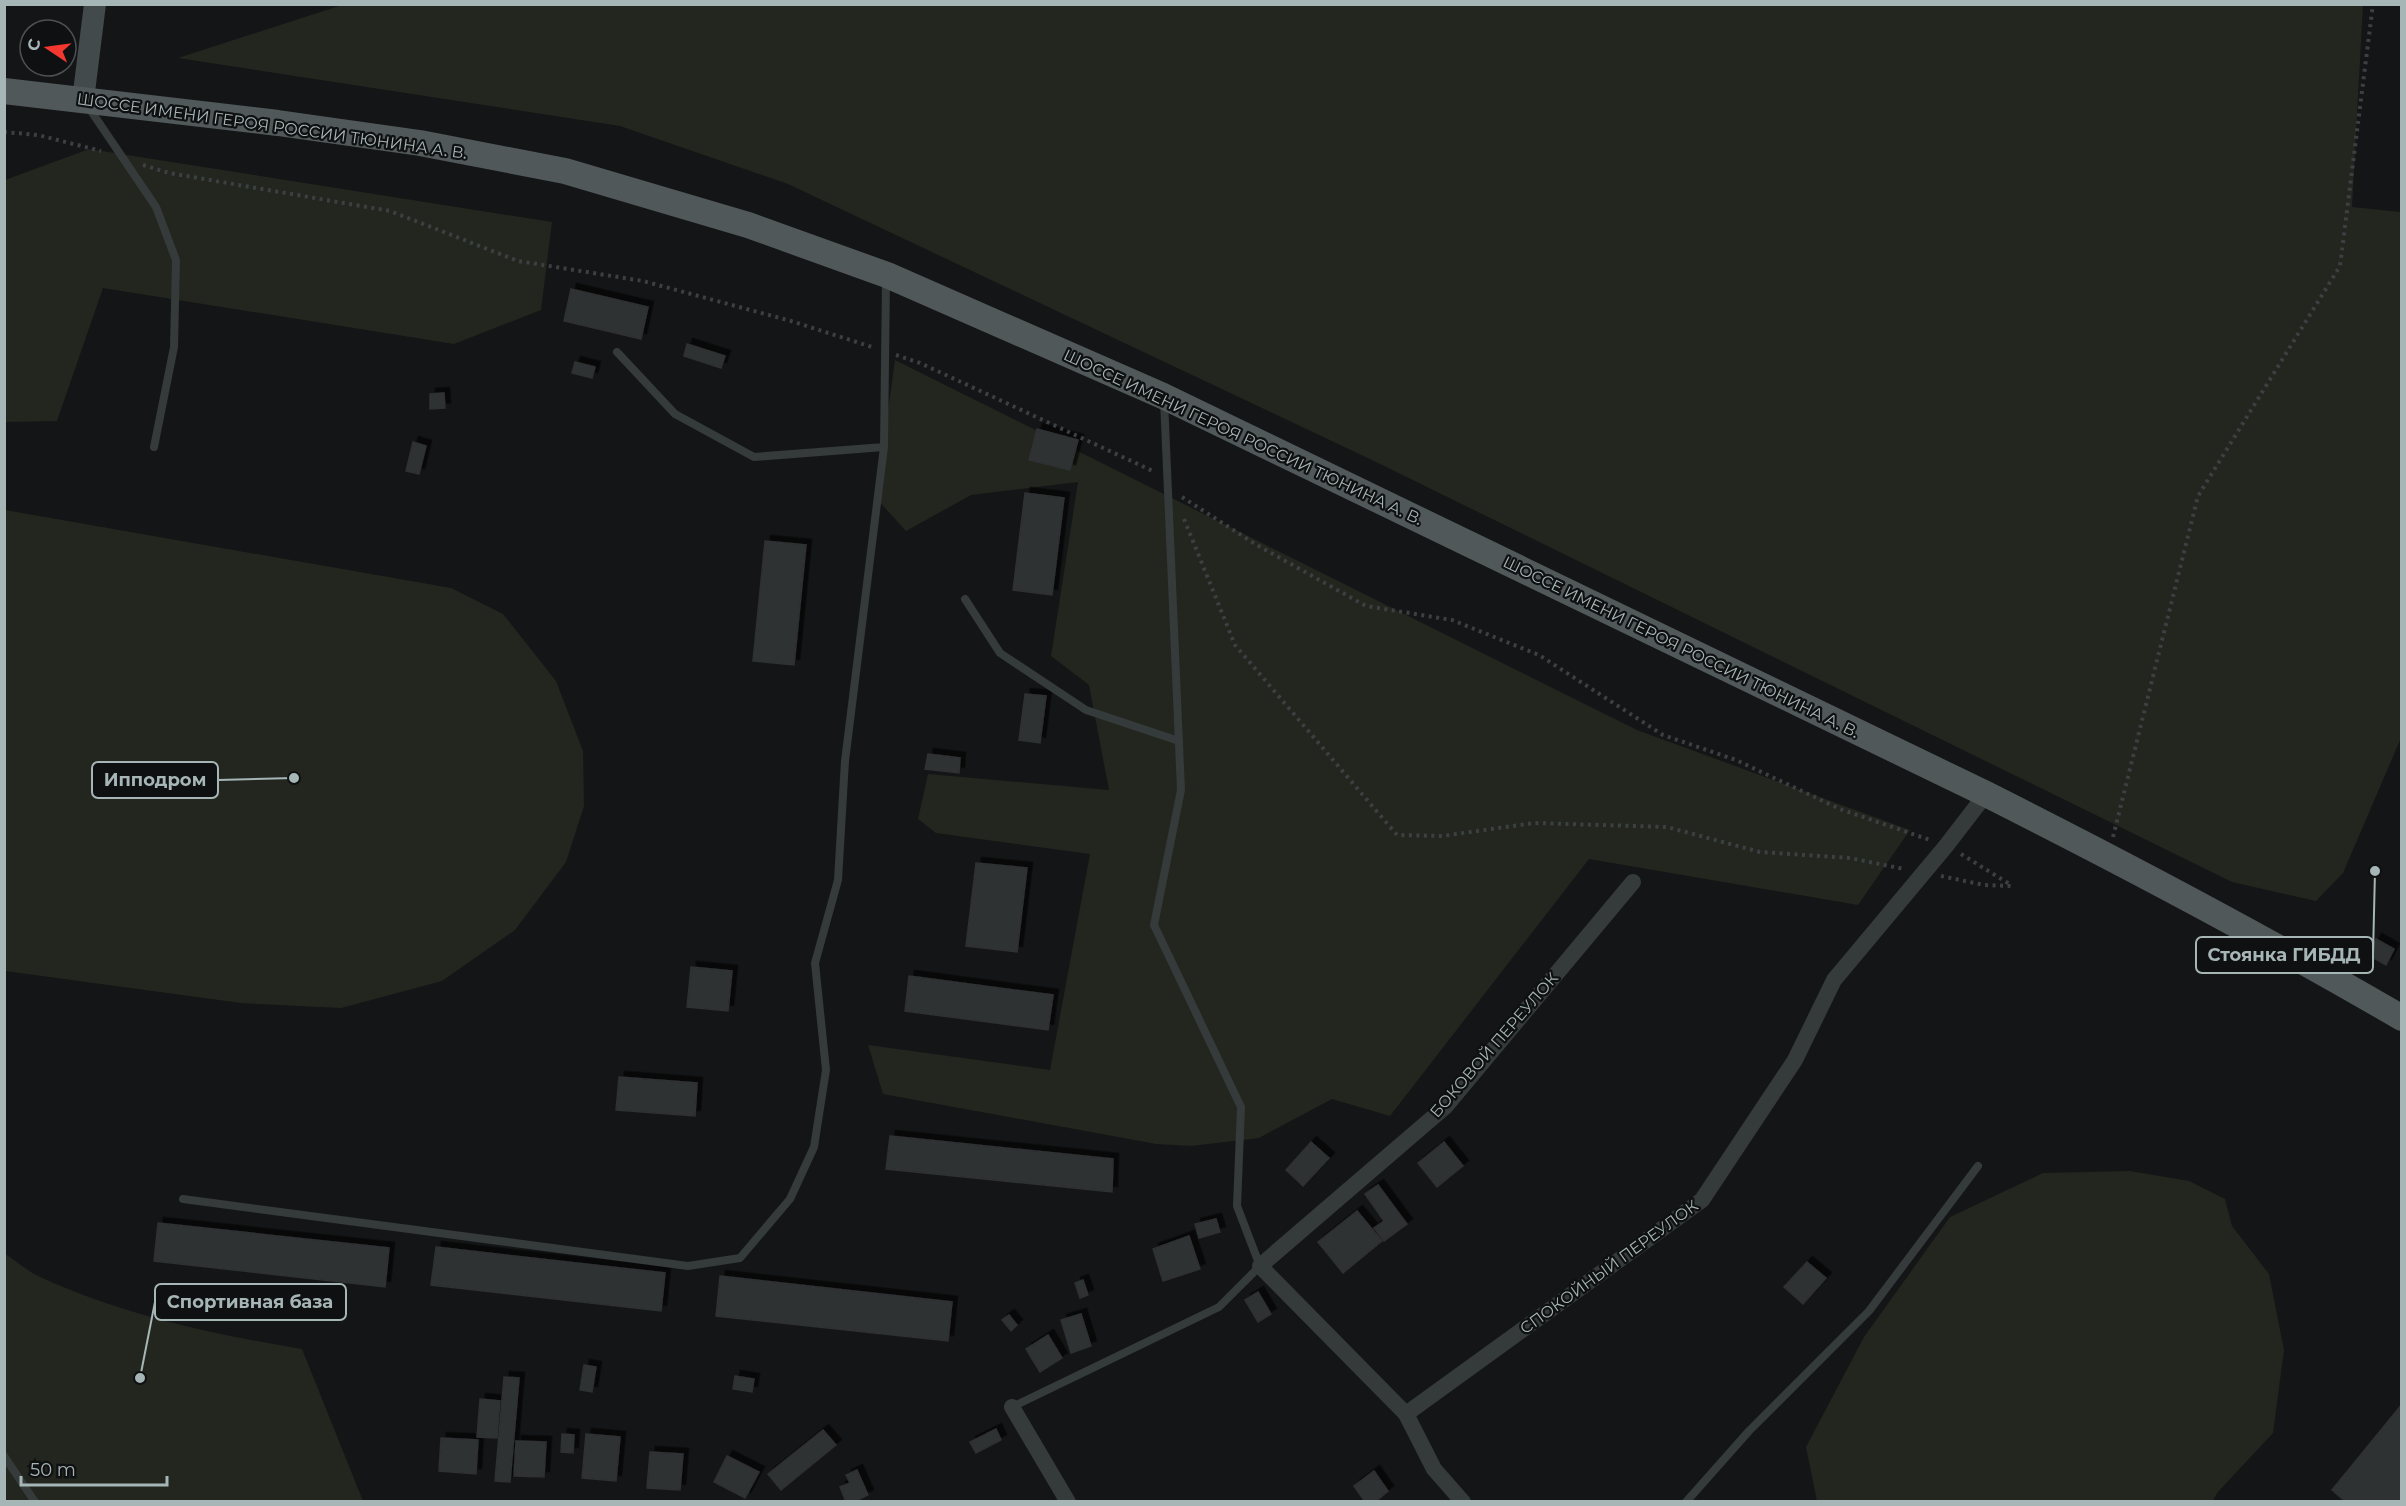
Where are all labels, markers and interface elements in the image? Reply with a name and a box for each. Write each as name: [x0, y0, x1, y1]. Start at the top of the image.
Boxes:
north arrow: [18, 18, 78, 78]
text: С: [23, 37, 45, 53]
street label: ШОССЕ ИМЕНИ ГЕРОЯ РОССИИ ТЮНИНА А. В.: [76, 89, 468, 163]
street label: ШОССЕ ИМЕНИ ГЕРОЯ РОССИИ ТЮНИНА А. В.: [1061, 345, 1425, 529]
street label: ШОССЕ ИМЕНИ ГЕРОЯ РОССИИ ТЮНИНА А. В.: [1500, 552, 1862, 742]
callout: Ипподром: [92, 762, 218, 798]
text: Ипподром: [104, 769, 206, 791]
callout: Стоянка ГИБДД: [2196, 937, 2373, 973]
text: Стоянка ГИБДД: [2207, 944, 2361, 966]
street label: БОКОВОЙ ПЕРЕУЛОК: [1426, 969, 1562, 1121]
street label: СПОКОЙНЫЙ ПЕРЕУЛОК: [1516, 1196, 1702, 1338]
callout: Спортивная база: [155, 1284, 346, 1320]
text: Спортивная база: [167, 1291, 333, 1313]
scale bar: [21, 1449, 166, 1487]
text: 50 m: [30, 1459, 76, 1481]

